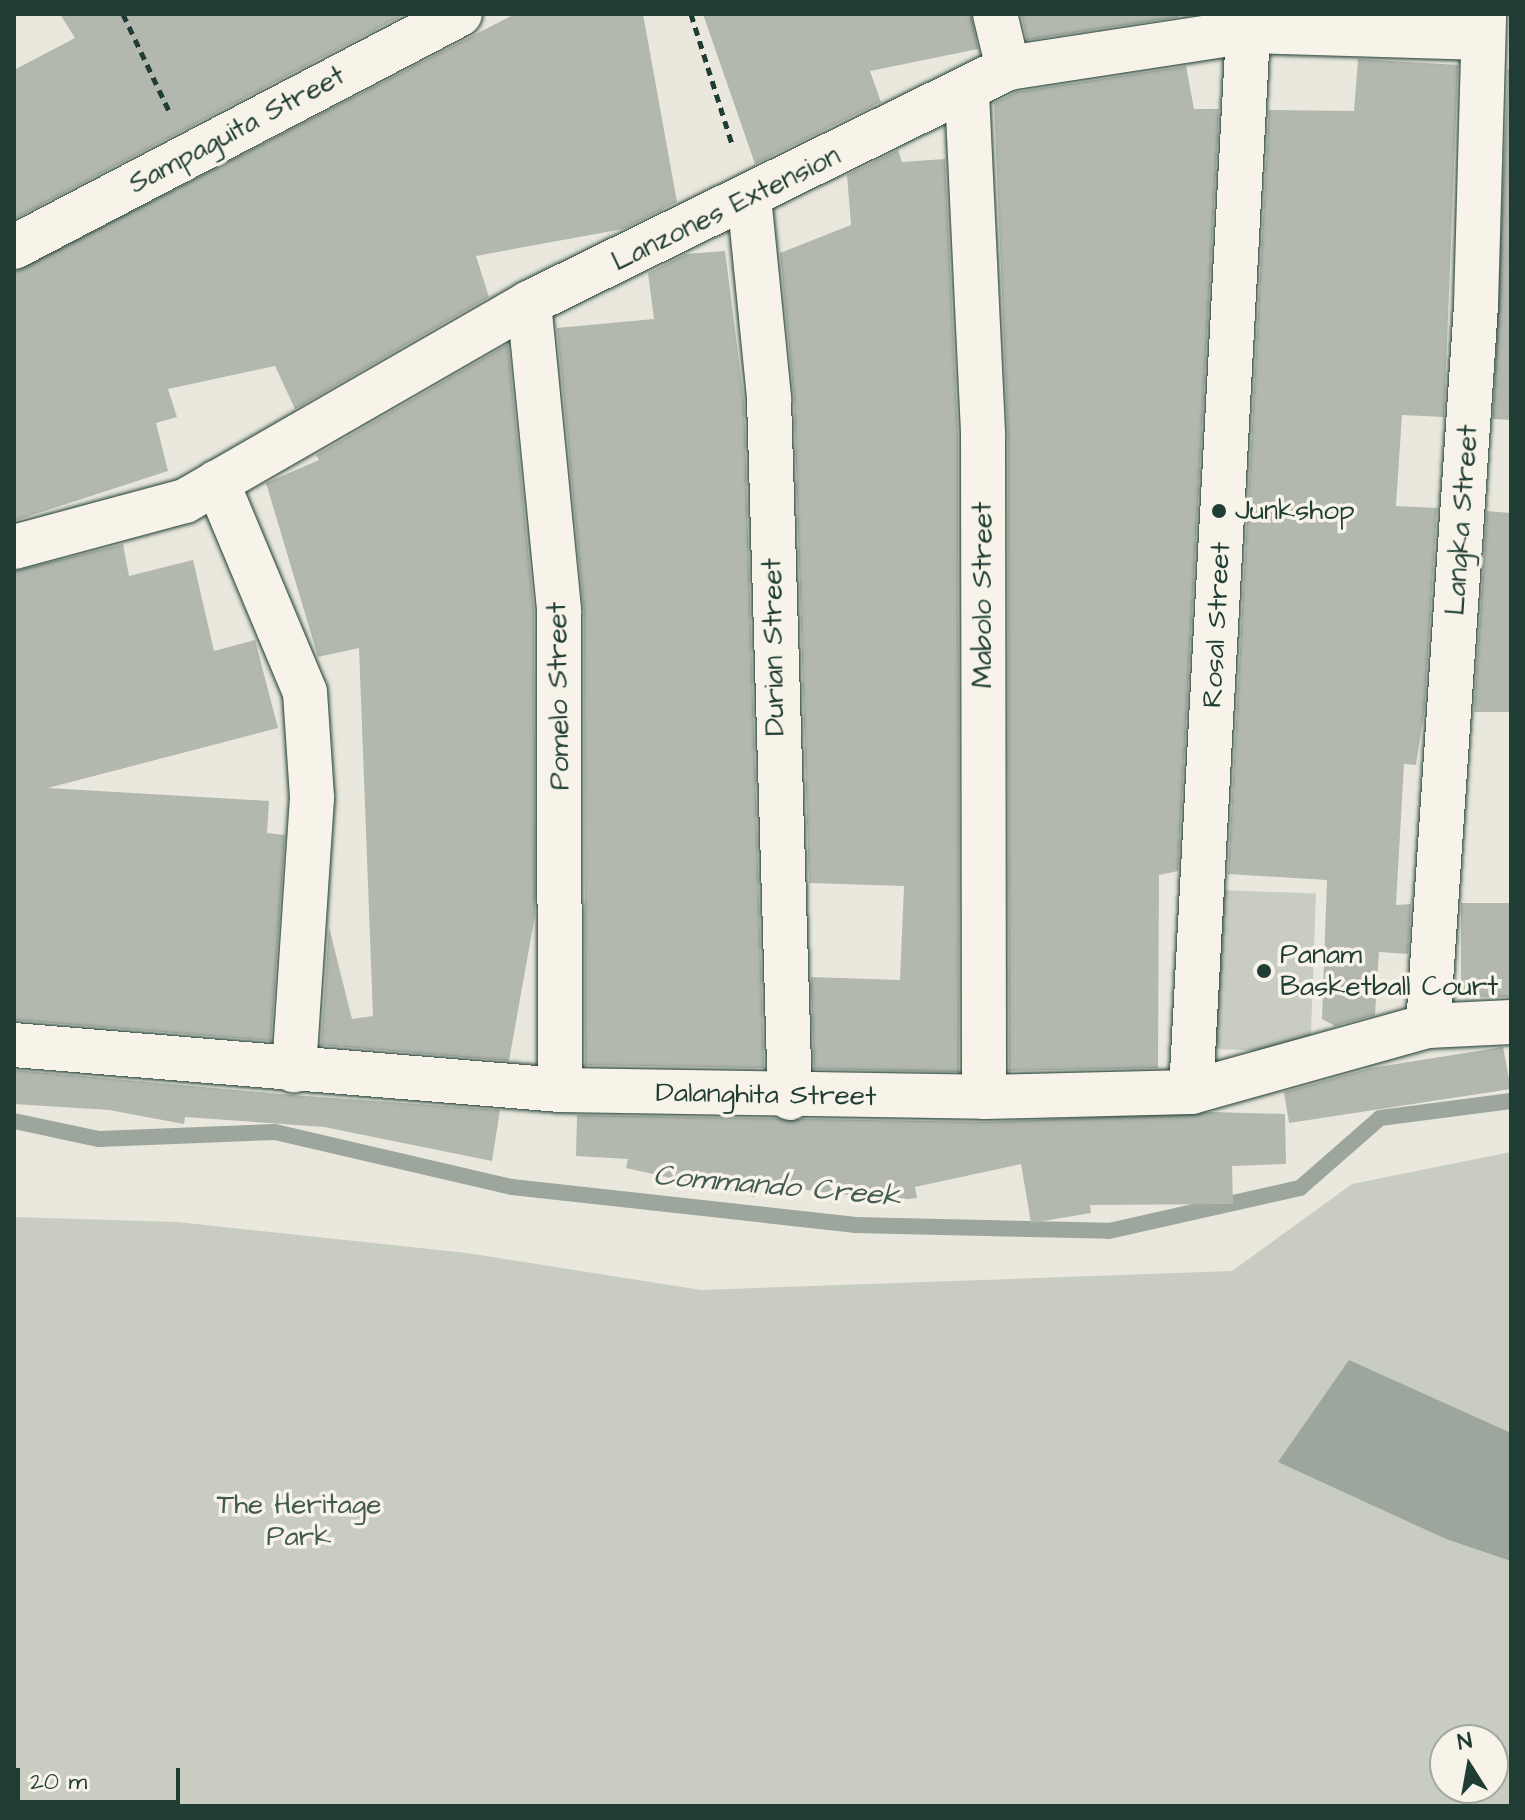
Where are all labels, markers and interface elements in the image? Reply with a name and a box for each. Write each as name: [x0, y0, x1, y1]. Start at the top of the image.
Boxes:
street label: Sampaguita Street: [123, 59, 351, 201]
street label: Lanzones Extension: [606, 139, 846, 279]
street label: Langka Street: [1439, 424, 1485, 616]
place label: Junkshop: [1235, 494, 1354, 528]
street label: Mabolo Street: [966, 502, 1000, 688]
marker: Junkshop: [1210, 502, 1228, 520]
street label: Rosal Street: [1196, 541, 1238, 709]
street label: Durian Street: [756, 558, 792, 736]
street label: Pomelo Street: [541, 602, 577, 790]
place label: Panam Basketball Court: [1280, 938, 1498, 1004]
marker: Panam Basketball Court: [1255, 962, 1273, 980]
street label: Dalanghita Street: [655, 1076, 877, 1114]
water label: Commando Creek: [652, 1157, 902, 1215]
park label: The Heritage Park: [217, 1488, 381, 1554]
north arrow: [1429, 1724, 1509, 1804]
text: N: [1455, 1725, 1474, 1758]
scale bar: [20, 1752, 184, 1802]
text: 20 m: [30, 1765, 87, 1799]

